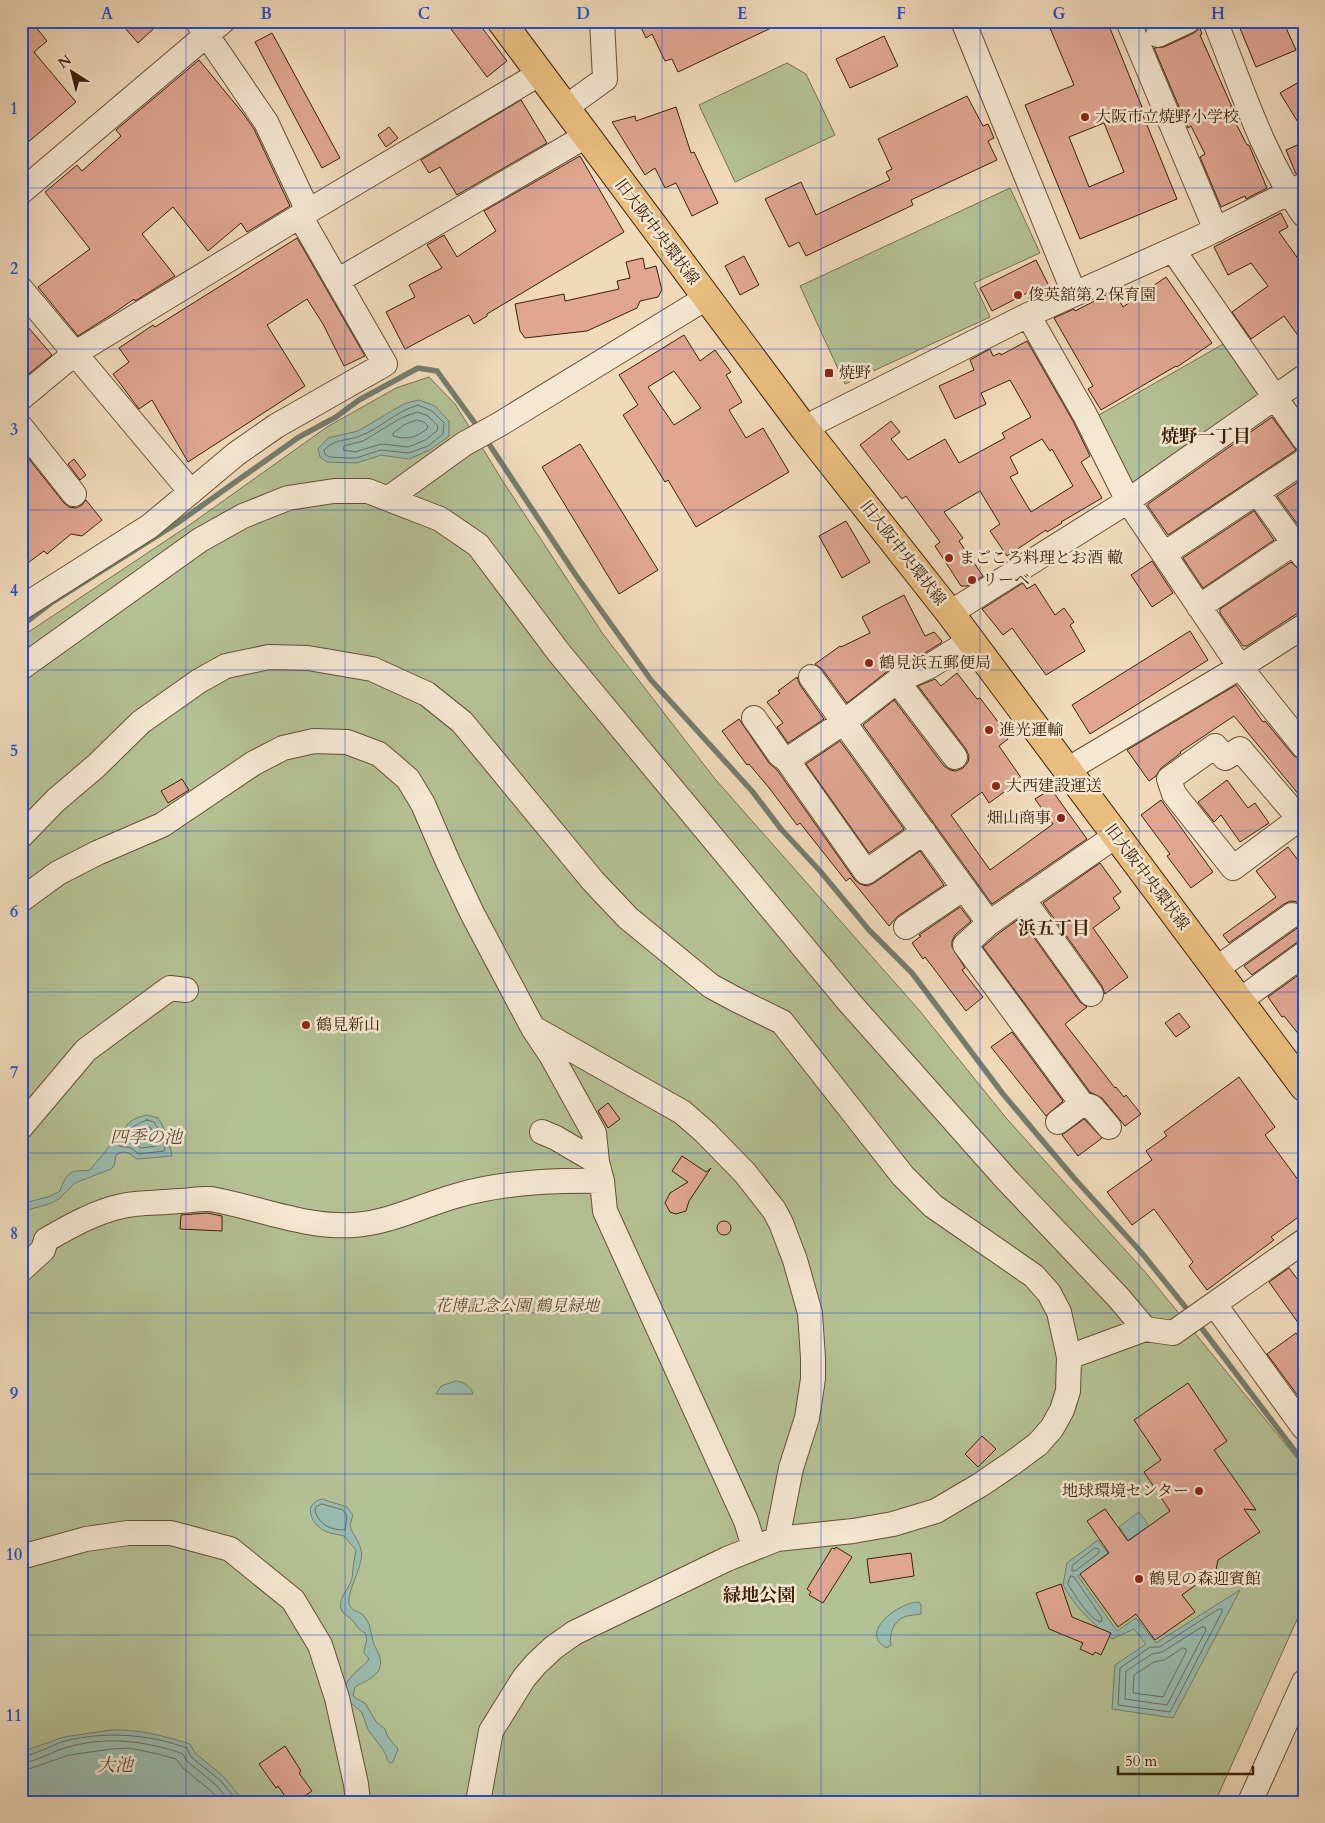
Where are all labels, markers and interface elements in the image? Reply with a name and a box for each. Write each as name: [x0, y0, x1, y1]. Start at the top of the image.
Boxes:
text: A: [101, 3, 113, 25]
text: B: [260, 3, 272, 25]
text: C: [418, 3, 430, 25]
text: D: [576, 3, 590, 25]
text: E: [737, 3, 747, 25]
text: F: [896, 3, 906, 25]
text: G: [1052, 3, 1066, 25]
text: H: [1211, 3, 1225, 25]
north arrow: [48, 48, 98, 98]
text: N: [54, 51, 75, 73]
text: 1: [10, 98, 18, 120]
place label: 大阪市立焼野小学校: [1095, 106, 1239, 128]
marker: 大阪市立焼野小学校: [1079, 111, 1091, 123]
street label: 旧大阪中央環状線: [610, 174, 704, 290]
text: 2: [10, 258, 18, 280]
place label: 俊英舘第２保育園: [1028, 284, 1156, 306]
marker: 俊英舘第２保育園: [1012, 289, 1024, 301]
place label: 焼野: [839, 362, 871, 384]
marker: 焼野: [823, 367, 835, 379]
text: 3: [10, 419, 18, 441]
district label: 焼野一丁目: [1161, 424, 1251, 449]
street label: 旧大阪中央環状線: [855, 496, 951, 610]
place label: まごころ料理とお酒 轍: [959, 547, 1123, 569]
marker: まごころ料理とお酒 轍: [943, 552, 955, 564]
place label: リーベ: [982, 569, 1030, 591]
marker: リーベ: [966, 574, 978, 586]
text: 4: [10, 580, 18, 602]
place label: 鶴見浜五郵便局: [879, 652, 991, 674]
marker: 鶴見浜五郵便局: [863, 657, 875, 669]
place label: 進光運輸: [999, 719, 1063, 741]
marker: 進光運輸: [983, 724, 995, 736]
text: 5: [10, 740, 18, 762]
place label: 大西建設運送: [1006, 775, 1102, 797]
marker: 大西建設運送: [990, 780, 1002, 792]
place label: 畑山商事: [987, 807, 1051, 829]
marker: 畑山商事: [1055, 812, 1067, 824]
street label: 旧大阪中央環状線: [1100, 819, 1194, 935]
text: 6: [10, 901, 18, 923]
district label: 浜五丁目: [1018, 916, 1090, 941]
place label: 鶴見新山: [316, 1014, 380, 1036]
marker: 鶴見新山: [300, 1019, 312, 1031]
text: 7: [10, 1062, 18, 1084]
water label: 四季の池: [110, 1125, 184, 1150]
text: 8: [10, 1223, 18, 1245]
park label: 花博記念公園 鶴見緑地: [435, 1295, 601, 1317]
text: 9: [10, 1383, 18, 1405]
place label: 地球環境センター: [1062, 1480, 1189, 1502]
marker: 地球環境センター: [1193, 1485, 1205, 1497]
text: 10: [6, 1544, 22, 1566]
place label: 鶴見の森迎賓館: [1149, 1568, 1261, 1590]
marker: 鶴見の森迎賓館: [1133, 1573, 1145, 1585]
district label: 緑地公園: [723, 1583, 795, 1608]
text: 11: [6, 1705, 22, 1727]
scale bar: [1118, 1743, 1252, 1775]
text: 50 m: [1125, 1751, 1157, 1771]
water label: 大池: [97, 1753, 135, 1778]

